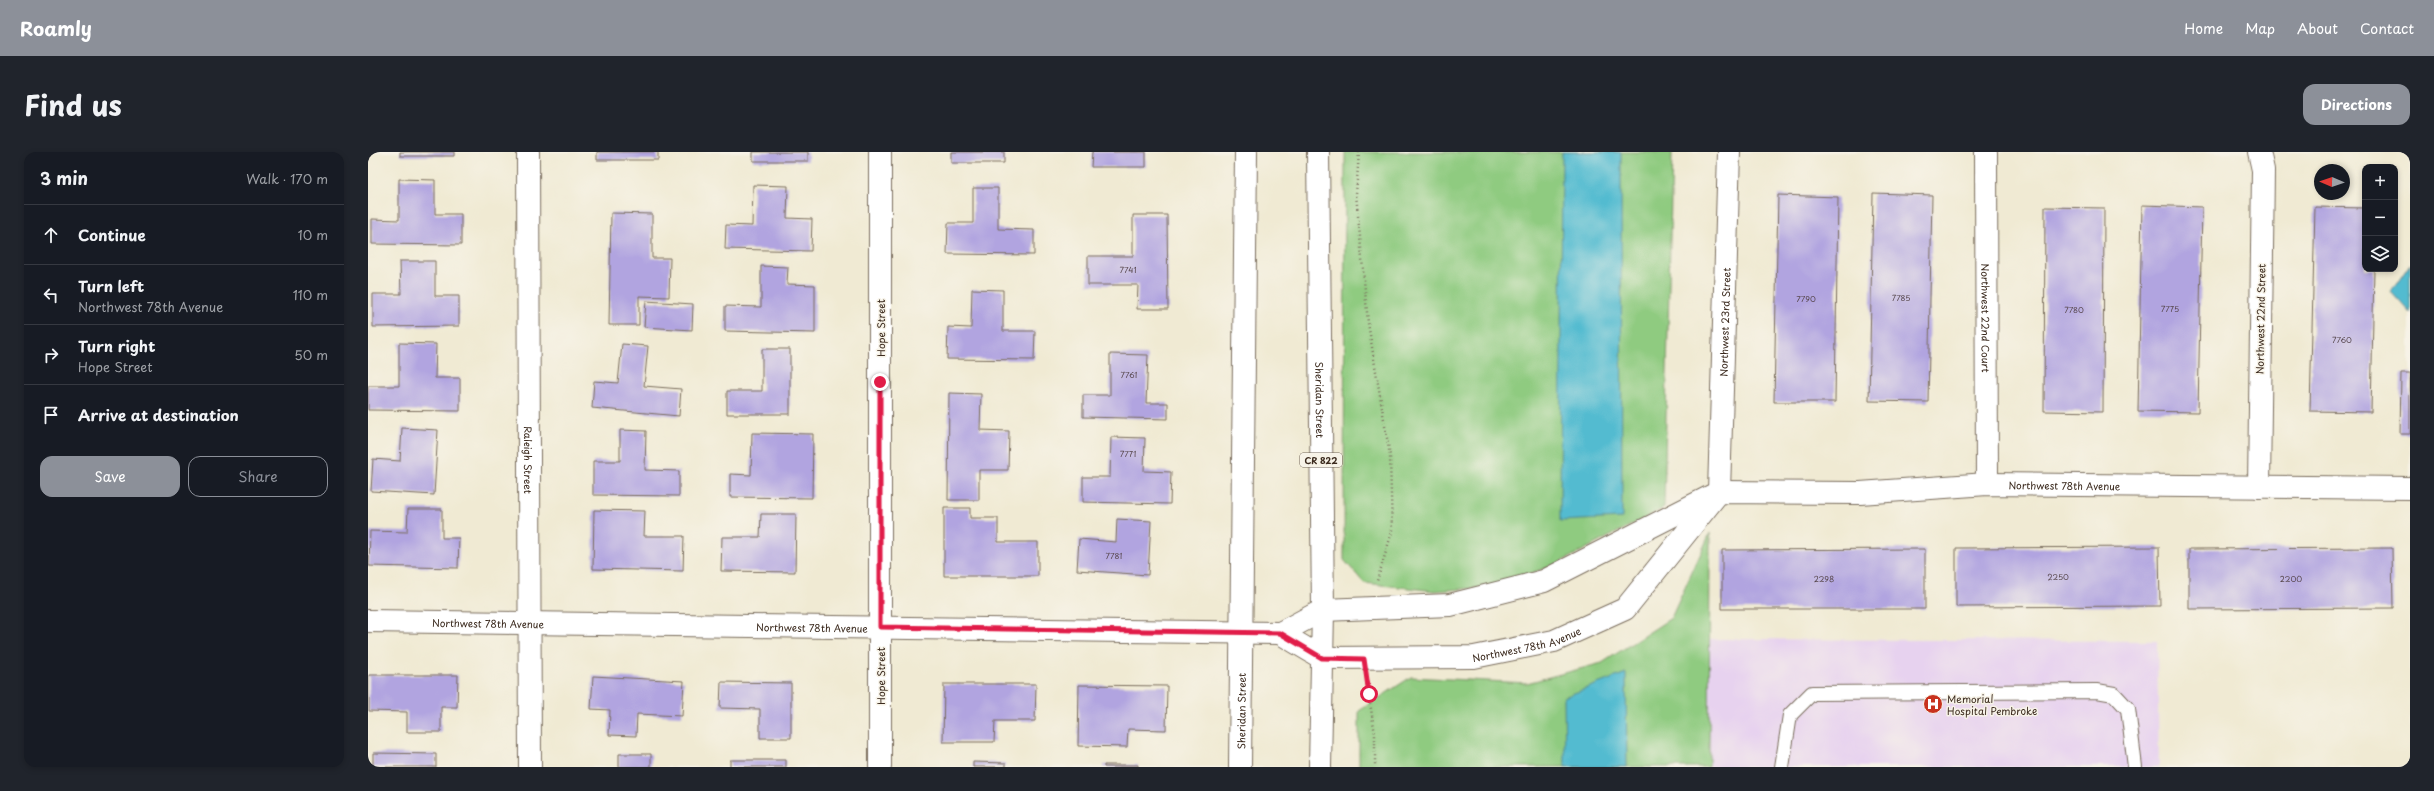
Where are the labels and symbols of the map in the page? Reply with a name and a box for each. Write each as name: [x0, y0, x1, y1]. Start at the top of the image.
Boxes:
north arrow: [2314, 164, 2350, 200]
street label: Northwest 22nd Court: [1979, 263, 1994, 373]
house number: 7741: [1119, 264, 1137, 276]
street label: Northwest 22nd Street: [2252, 264, 2268, 374]
street label: Northwest 23rd Street: [1715, 267, 1733, 377]
house number: 7785: [1892, 292, 1910, 304]
house number: 7790: [1796, 293, 1816, 305]
street label: Hope Street: [873, 299, 888, 357]
house number: 7775: [2161, 303, 2179, 315]
house number: 7780: [2064, 304, 2084, 316]
house number: 7760: [2332, 334, 2352, 346]
street label: Sheridan Street: [1313, 362, 1329, 438]
house number: 7761: [1121, 369, 1137, 381]
route end: [871, 373, 889, 391]
street label: Raleigh Street: [521, 426, 537, 494]
house number: 7771: [1120, 448, 1136, 460]
road number: CR 822: [1300, 453, 1342, 467]
street label: Northwest 78th Avenue: [2008, 477, 2121, 493]
house number: 7781: [1106, 550, 1122, 562]
house number: 2250: [2047, 571, 2069, 583]
house number: 2298: [1814, 573, 1834, 585]
house number: 2200: [2280, 573, 2302, 585]
street label: Northwest 78th Avenue: [432, 614, 545, 631]
street label: Northwest 78th Avenue: [756, 619, 869, 635]
street label: Northwest 78th Avenue: [1471, 622, 1584, 665]
street label: Hope Street: [873, 647, 888, 705]
street label: Sheridan Street: [1233, 673, 1248, 749]
route start: [1360, 685, 1378, 703]
place label: Memorial Hospital Pembroke: [1947, 691, 2037, 718]
hospital icon: Memorial Hospital Pembroke: [1922, 693, 1944, 715]

